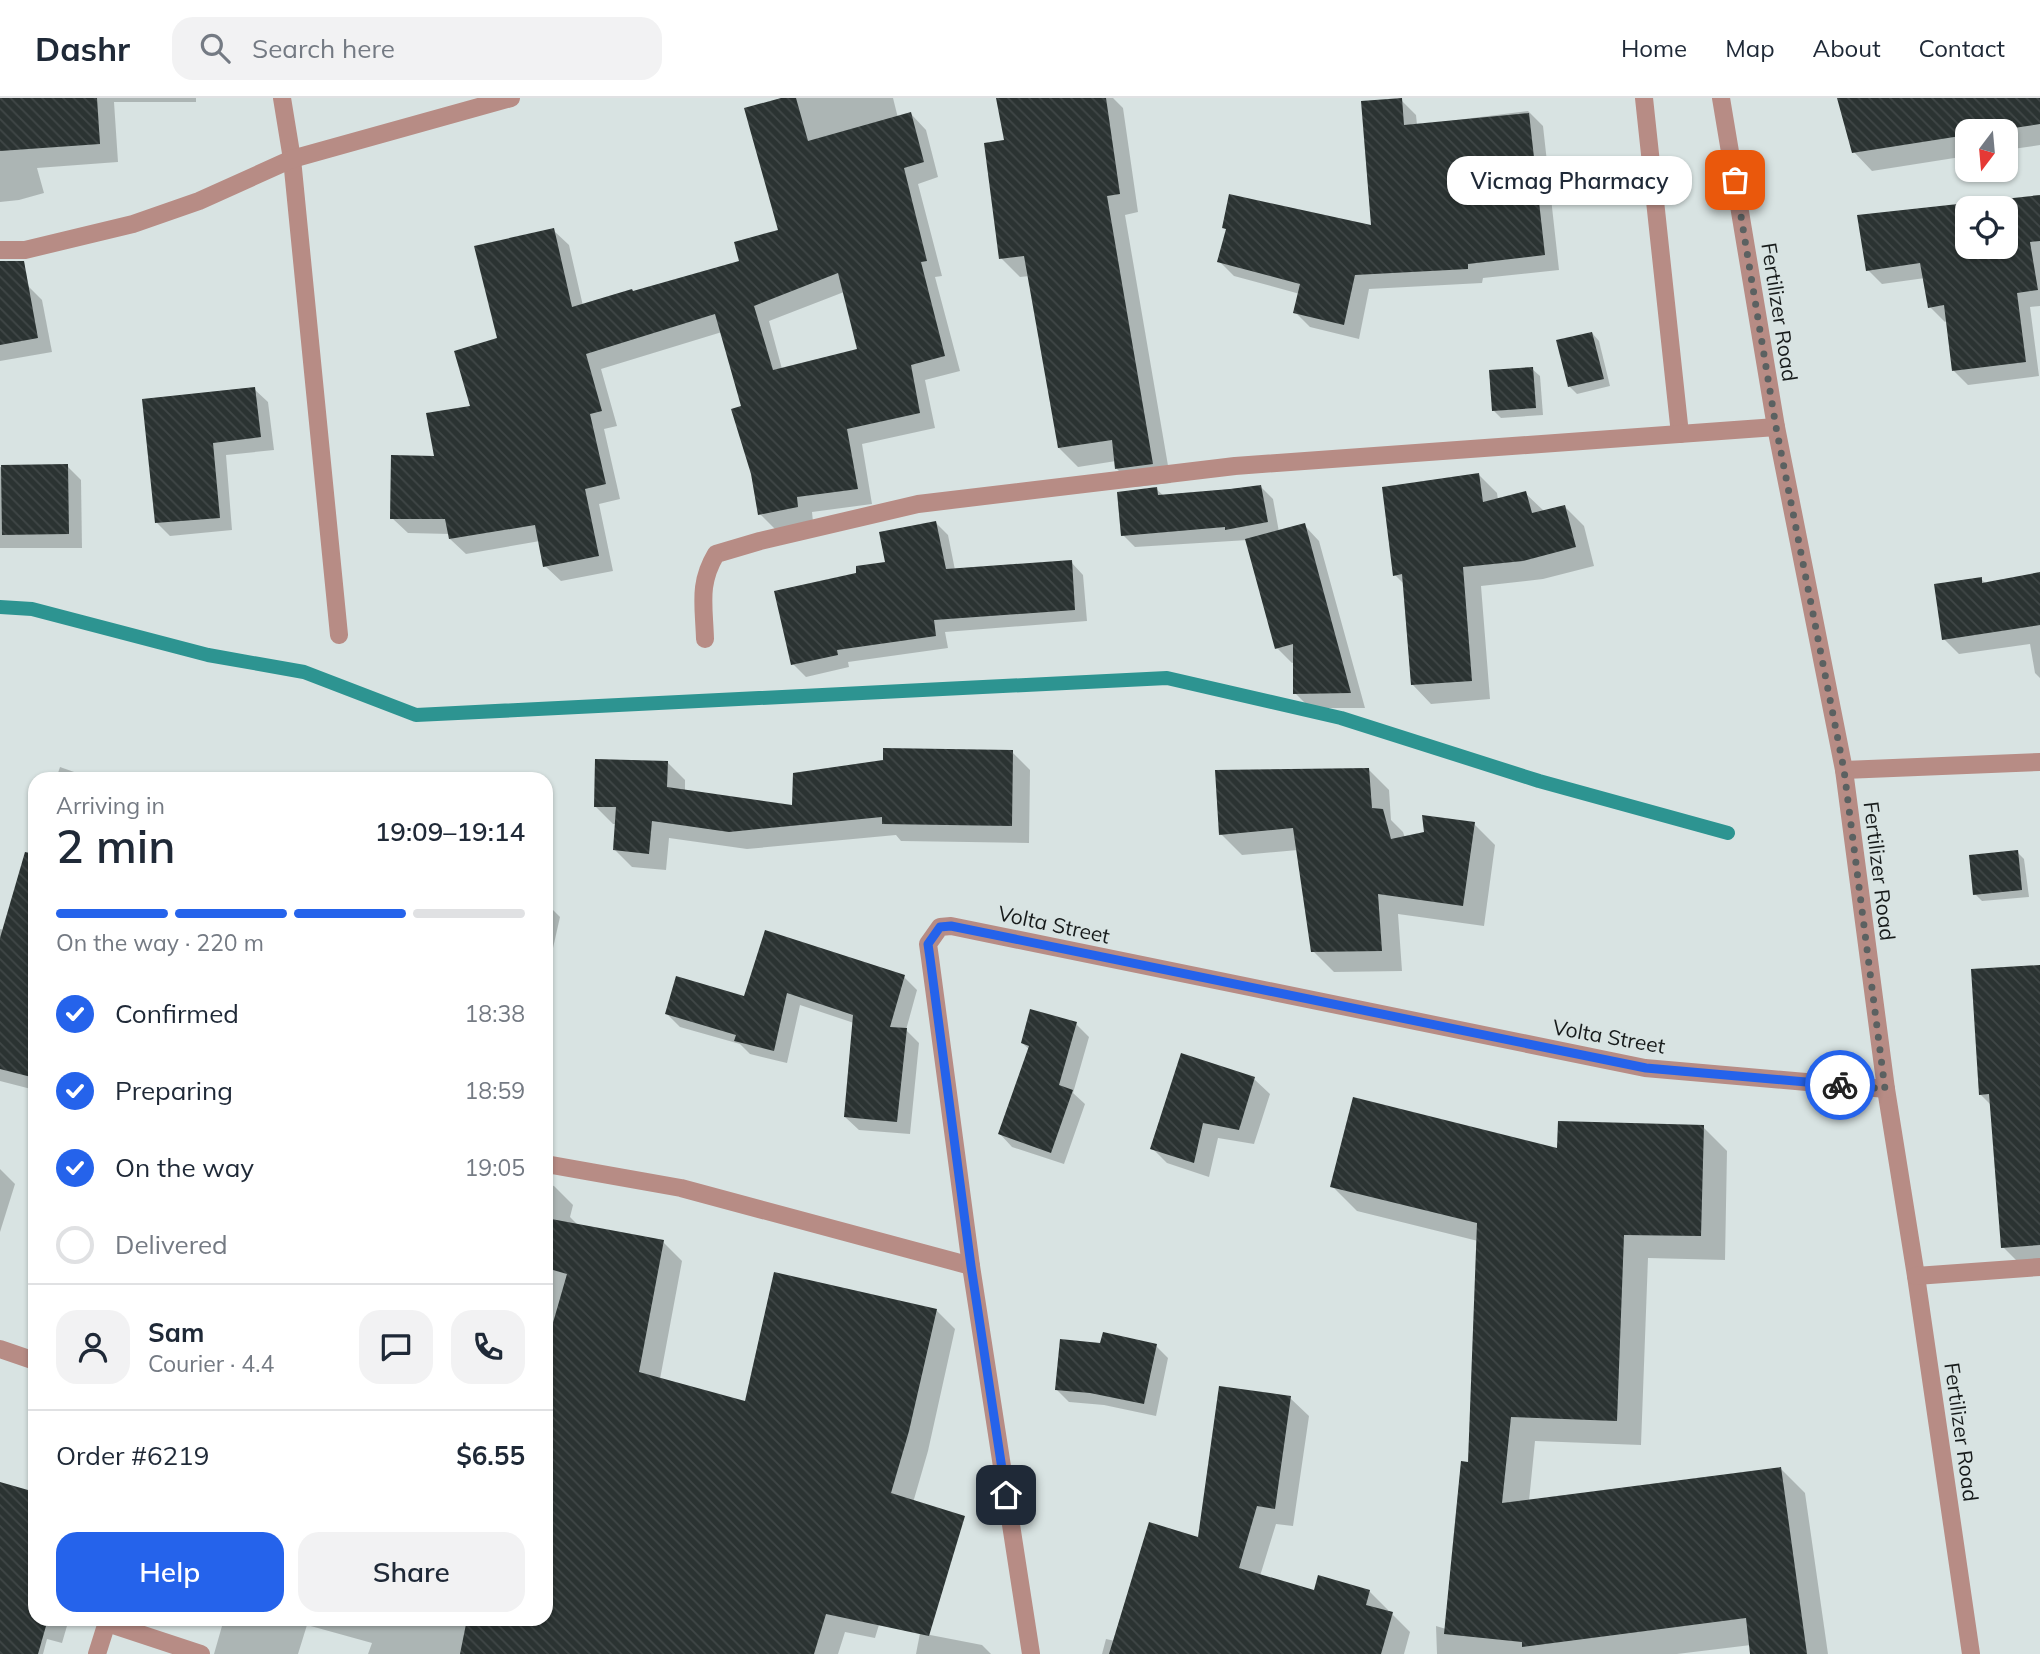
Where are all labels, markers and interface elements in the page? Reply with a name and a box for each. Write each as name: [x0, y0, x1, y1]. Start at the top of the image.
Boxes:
search box: [172, 17, 662, 80]
text: Dashr: [35, 28, 130, 69]
icon: search: [196, 29, 234, 67]
text: Search here: [252, 32, 395, 65]
text: Home: [1621, 33, 1687, 63]
text: Map: [1725, 33, 1775, 63]
text: About: [1813, 33, 1881, 63]
text: Contact: [1919, 33, 2005, 63]
north arrow: [1955, 119, 2018, 182]
map controls: [1955, 119, 2018, 259]
pin: [1705, 150, 1765, 210]
callout: Vicmag Pharmacy: [1448, 155, 1693, 204]
icon: bag: [1716, 161, 1754, 199]
text: Vicmag Pharmacy: [1471, 166, 1668, 195]
button: locate: [1955, 196, 2018, 259]
street label: Fertilizer Road: [1756, 241, 1804, 383]
text: Arriving in: [56, 791, 165, 820]
street label: Fertilizer Road: [1859, 800, 1901, 942]
text: 19:09–19:14: [375, 815, 525, 848]
text: 2 min: [56, 817, 175, 875]
street label: Volta Street: [996, 899, 1112, 949]
text: On the way · 220 m: [56, 928, 264, 957]
icon: check: [56, 995, 94, 1033]
text: Confirmed: [115, 997, 239, 1030]
text: 18:38: [465, 999, 525, 1028]
street label: Volta Street: [1551, 1013, 1667, 1059]
courier: [1805, 1050, 1875, 1120]
icon: bike: [1821, 1066, 1859, 1104]
icon: check: [56, 1072, 94, 1110]
text: Preparing: [115, 1074, 233, 1107]
text: 18:59: [465, 1076, 525, 1105]
icon: check: [56, 1149, 94, 1187]
text: On the way: [115, 1151, 254, 1184]
text: 19:05: [465, 1153, 525, 1182]
text: Delivered: [115, 1228, 228, 1261]
button: person: [56, 1310, 130, 1384]
button: chat: [359, 1310, 433, 1384]
button: phone: [451, 1310, 525, 1384]
text: Sam: [148, 1316, 204, 1349]
text: Courier · 4.4: [148, 1349, 274, 1378]
street label: Fertilizer Road: [1939, 1361, 1985, 1503]
text: Order #6219: [56, 1439, 209, 1472]
text: $6.55: [456, 1439, 525, 1472]
pin: [976, 1465, 1036, 1525]
icon: home: [987, 1476, 1025, 1514]
button: Help: [56, 1532, 284, 1612]
button: Share: [298, 1532, 525, 1612]

